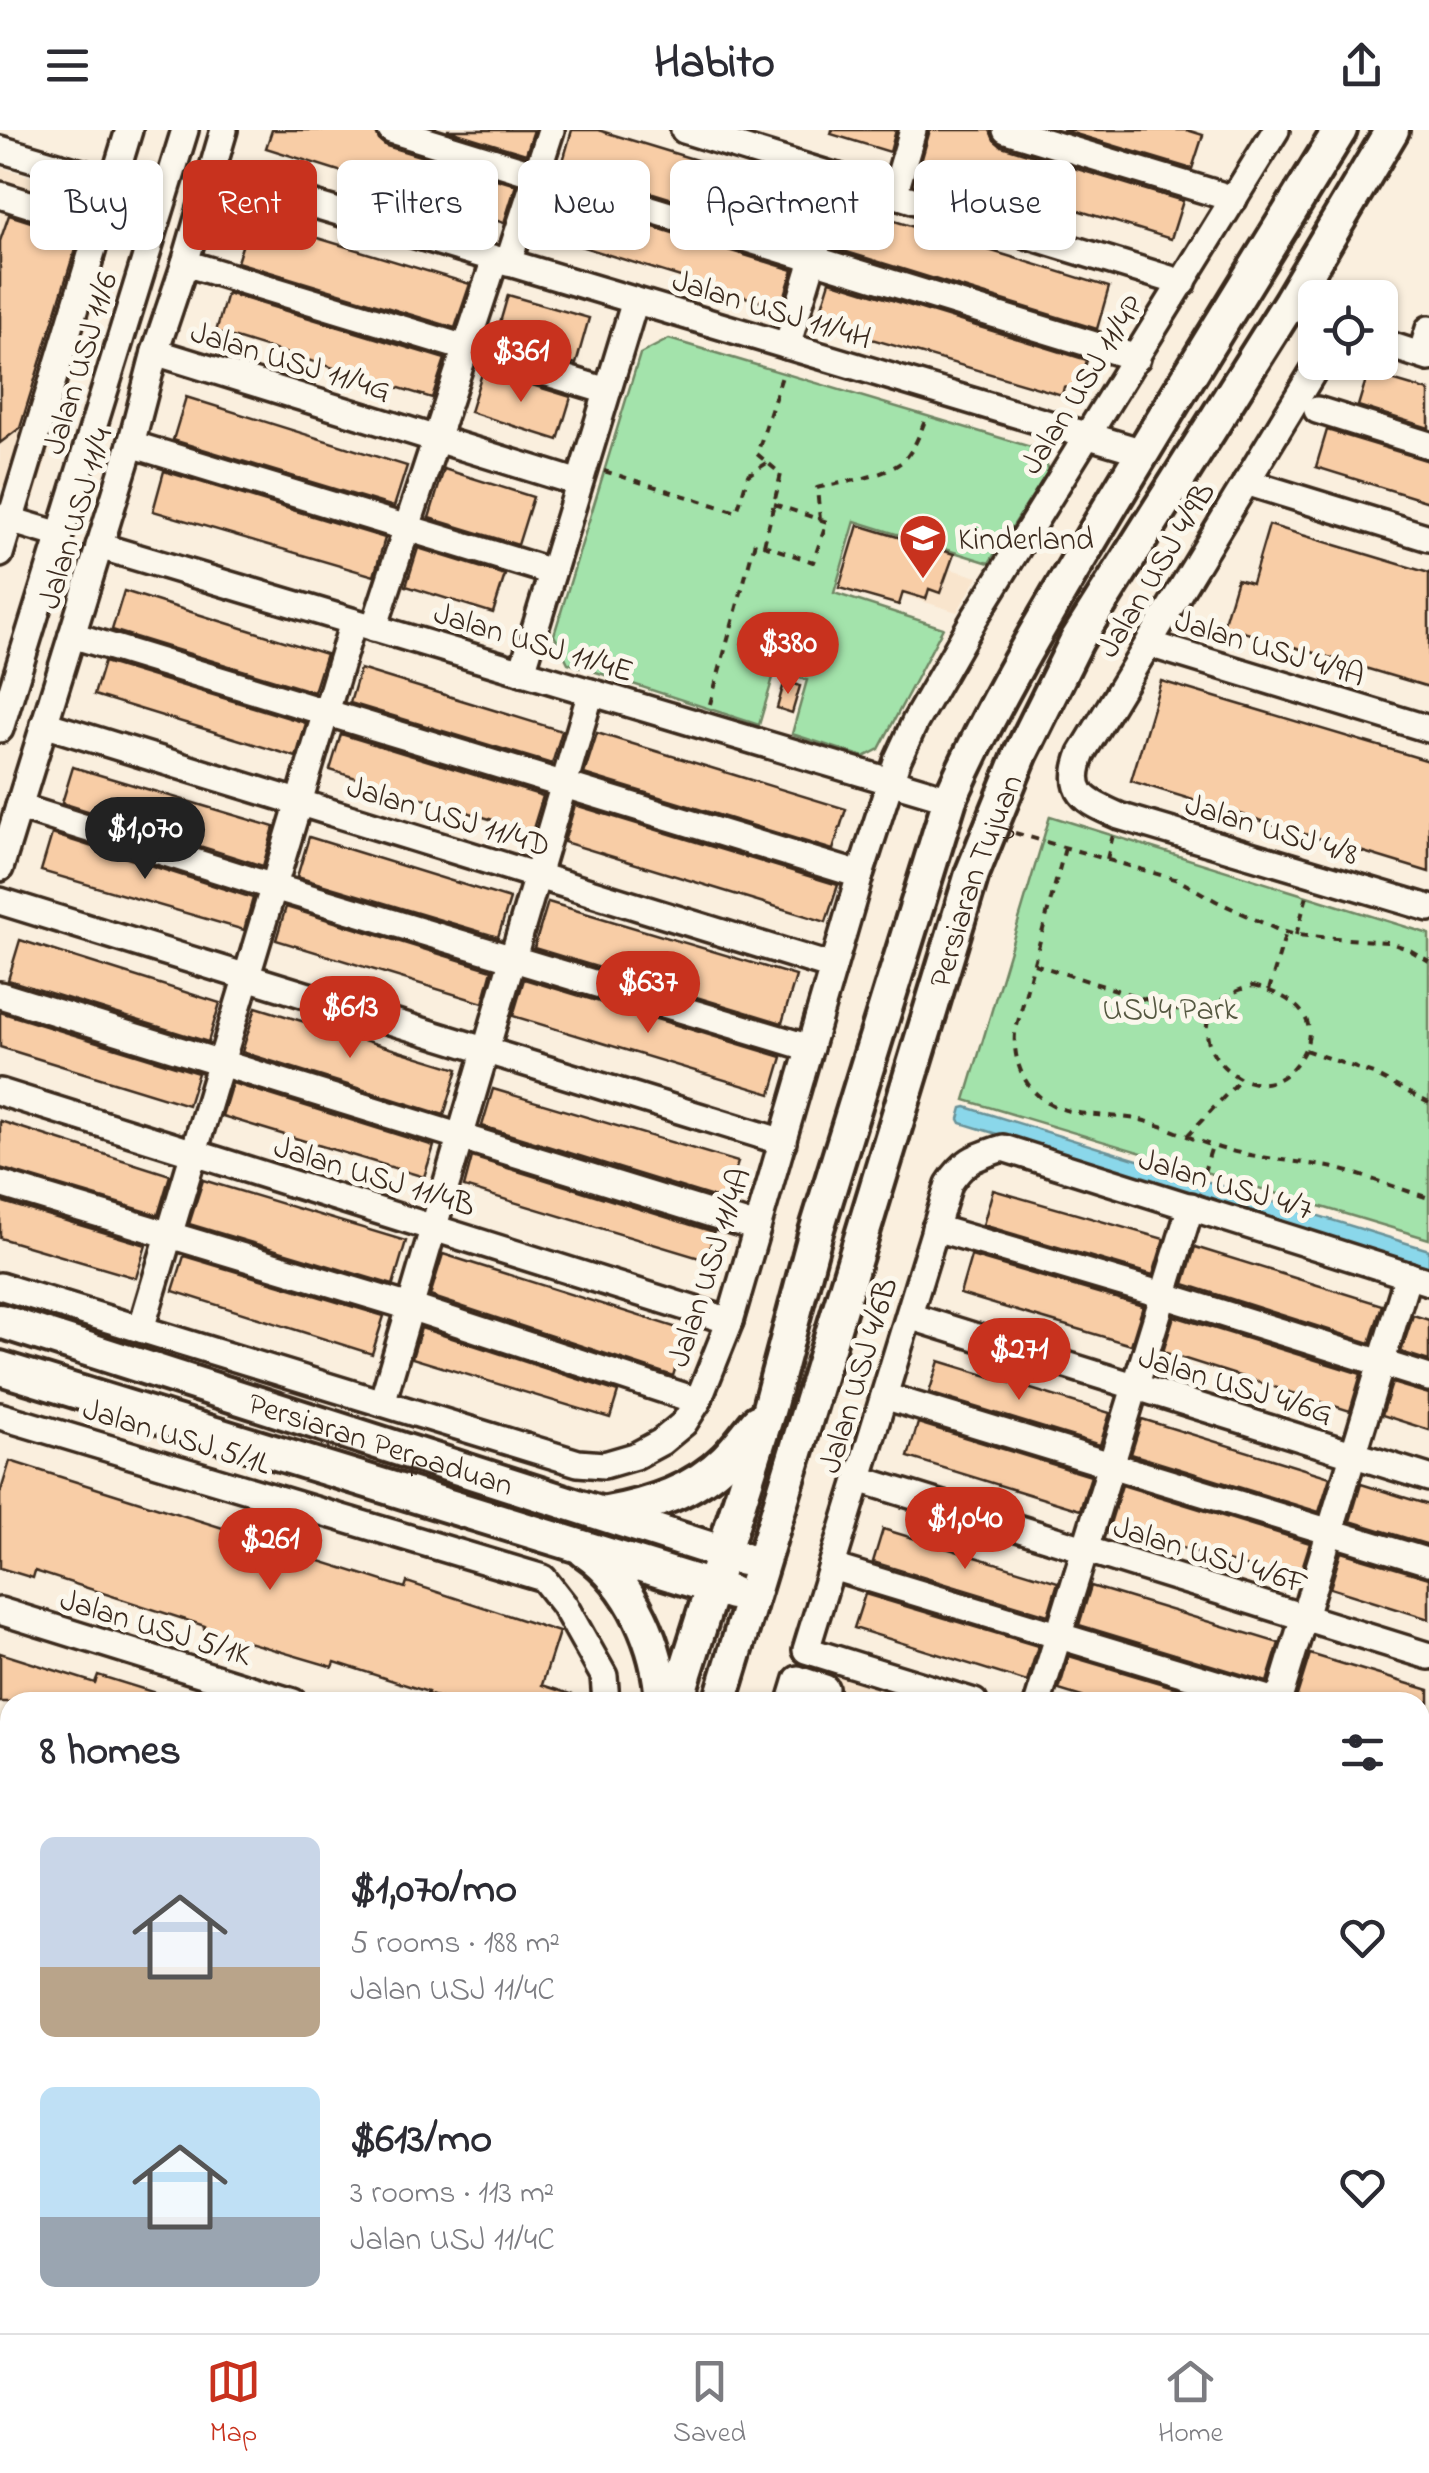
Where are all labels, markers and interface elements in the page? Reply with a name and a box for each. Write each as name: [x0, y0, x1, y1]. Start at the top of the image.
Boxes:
text: Habito: [654, 32, 775, 98]
icon: menu: [40, 38, 95, 93]
icon: share: [1334, 38, 1389, 93]
chip: Buy: [30, 160, 163, 250]
chip: Rent: [183, 160, 317, 250]
chip: Filters: [337, 160, 498, 250]
chip: New: [518, 160, 650, 250]
chip: Apartment: [670, 160, 894, 250]
chip: House: [914, 160, 1076, 250]
street label: Jalan USJ 11/4H: [666, 259, 876, 364]
street label: Jalan USJ 11/6: [32, 267, 132, 461]
map controls: [1298, 280, 1398, 380]
button: locate: [1298, 280, 1398, 380]
street label: Jalan USJ 11/4P: [1010, 287, 1158, 485]
street label: Jalan USJ 11/4G: [184, 311, 396, 416]
pin: $361: [462, 320, 580, 405]
text: $361: [493, 329, 549, 376]
street label: Jalan USJ 11/4: [28, 423, 127, 615]
street label: Jalan USJ 4/9B: [1087, 474, 1229, 668]
school or university icon: Kinderland: [897, 512, 949, 580]
place label: Kinderland: [958, 518, 1094, 565]
street label: Jalan USJ 11/4E: [427, 592, 639, 697]
street label: Jalan USJ 4/9A: [1168, 599, 1370, 701]
pin: $380: [729, 612, 847, 697]
text: $380: [759, 621, 817, 668]
street label: Jalan USJ 11/4D: [340, 765, 556, 872]
street label: Persiaran Tujuan: [919, 768, 1037, 994]
street label: Jalan USJ 4/8: [1179, 783, 1363, 880]
pin: $1,070: [64, 797, 226, 882]
text: $1,070: [107, 806, 183, 853]
pin: $637: [589, 951, 707, 1036]
text: $637: [618, 960, 678, 1007]
pin: $613: [291, 976, 409, 1061]
text: $613: [322, 985, 378, 1032]
park label: USJ4 Park: [1102, 988, 1239, 1035]
street label: Jalan USJ 11/4B: [267, 1125, 481, 1231]
street label: Jalan USJ 4/7: [1132, 1138, 1318, 1235]
street label: Jalan USJ 11/4A: [657, 1162, 766, 1374]
street label: Jalan USJ 4/6B: [808, 1272, 912, 1480]
pin: $271: [960, 1318, 1078, 1403]
text: $271: [990, 1327, 1048, 1374]
street label: Jalan USJ 4/6G: [1132, 1335, 1338, 1439]
street label: Persiaran Perpaduan: [241, 1382, 518, 1511]
street label: Jalan USJ 5/1L: [76, 1388, 276, 1489]
pin: $1,040: [884, 1487, 1046, 1572]
text: $1,040: [927, 1496, 1003, 1543]
street label: Jalan USJ 4/6F: [1107, 1505, 1314, 1609]
pin: $261: [211, 1508, 329, 1593]
text: $261: [240, 1517, 300, 1564]
street label: Jalan USJ 5/1K: [54, 1578, 257, 1681]
text: 8 homes: [40, 1722, 181, 1783]
icon: filters: [1335, 1725, 1390, 1780]
text: $1,070/mo: [350, 1860, 517, 1921]
icon: home: [120, 1877, 240, 1997]
icon: heart: [1335, 1910, 1390, 1965]
text: 5 rooms · 188 m²: [350, 1921, 560, 1968]
text: Jalan USJ 11/4C: [350, 1968, 555, 2015]
text: $613/mo: [350, 2110, 492, 2171]
icon: home: [120, 2127, 240, 2247]
icon: heart: [1335, 2160, 1390, 2215]
text: 3 rooms · 113 m²: [350, 2171, 554, 2218]
text: Jalan USJ 11/4C: [350, 2218, 555, 2265]
tab: Map: [206, 2354, 261, 2455]
tab: Saved: [673, 2354, 746, 2455]
tab: Home: [1158, 2354, 1223, 2455]

